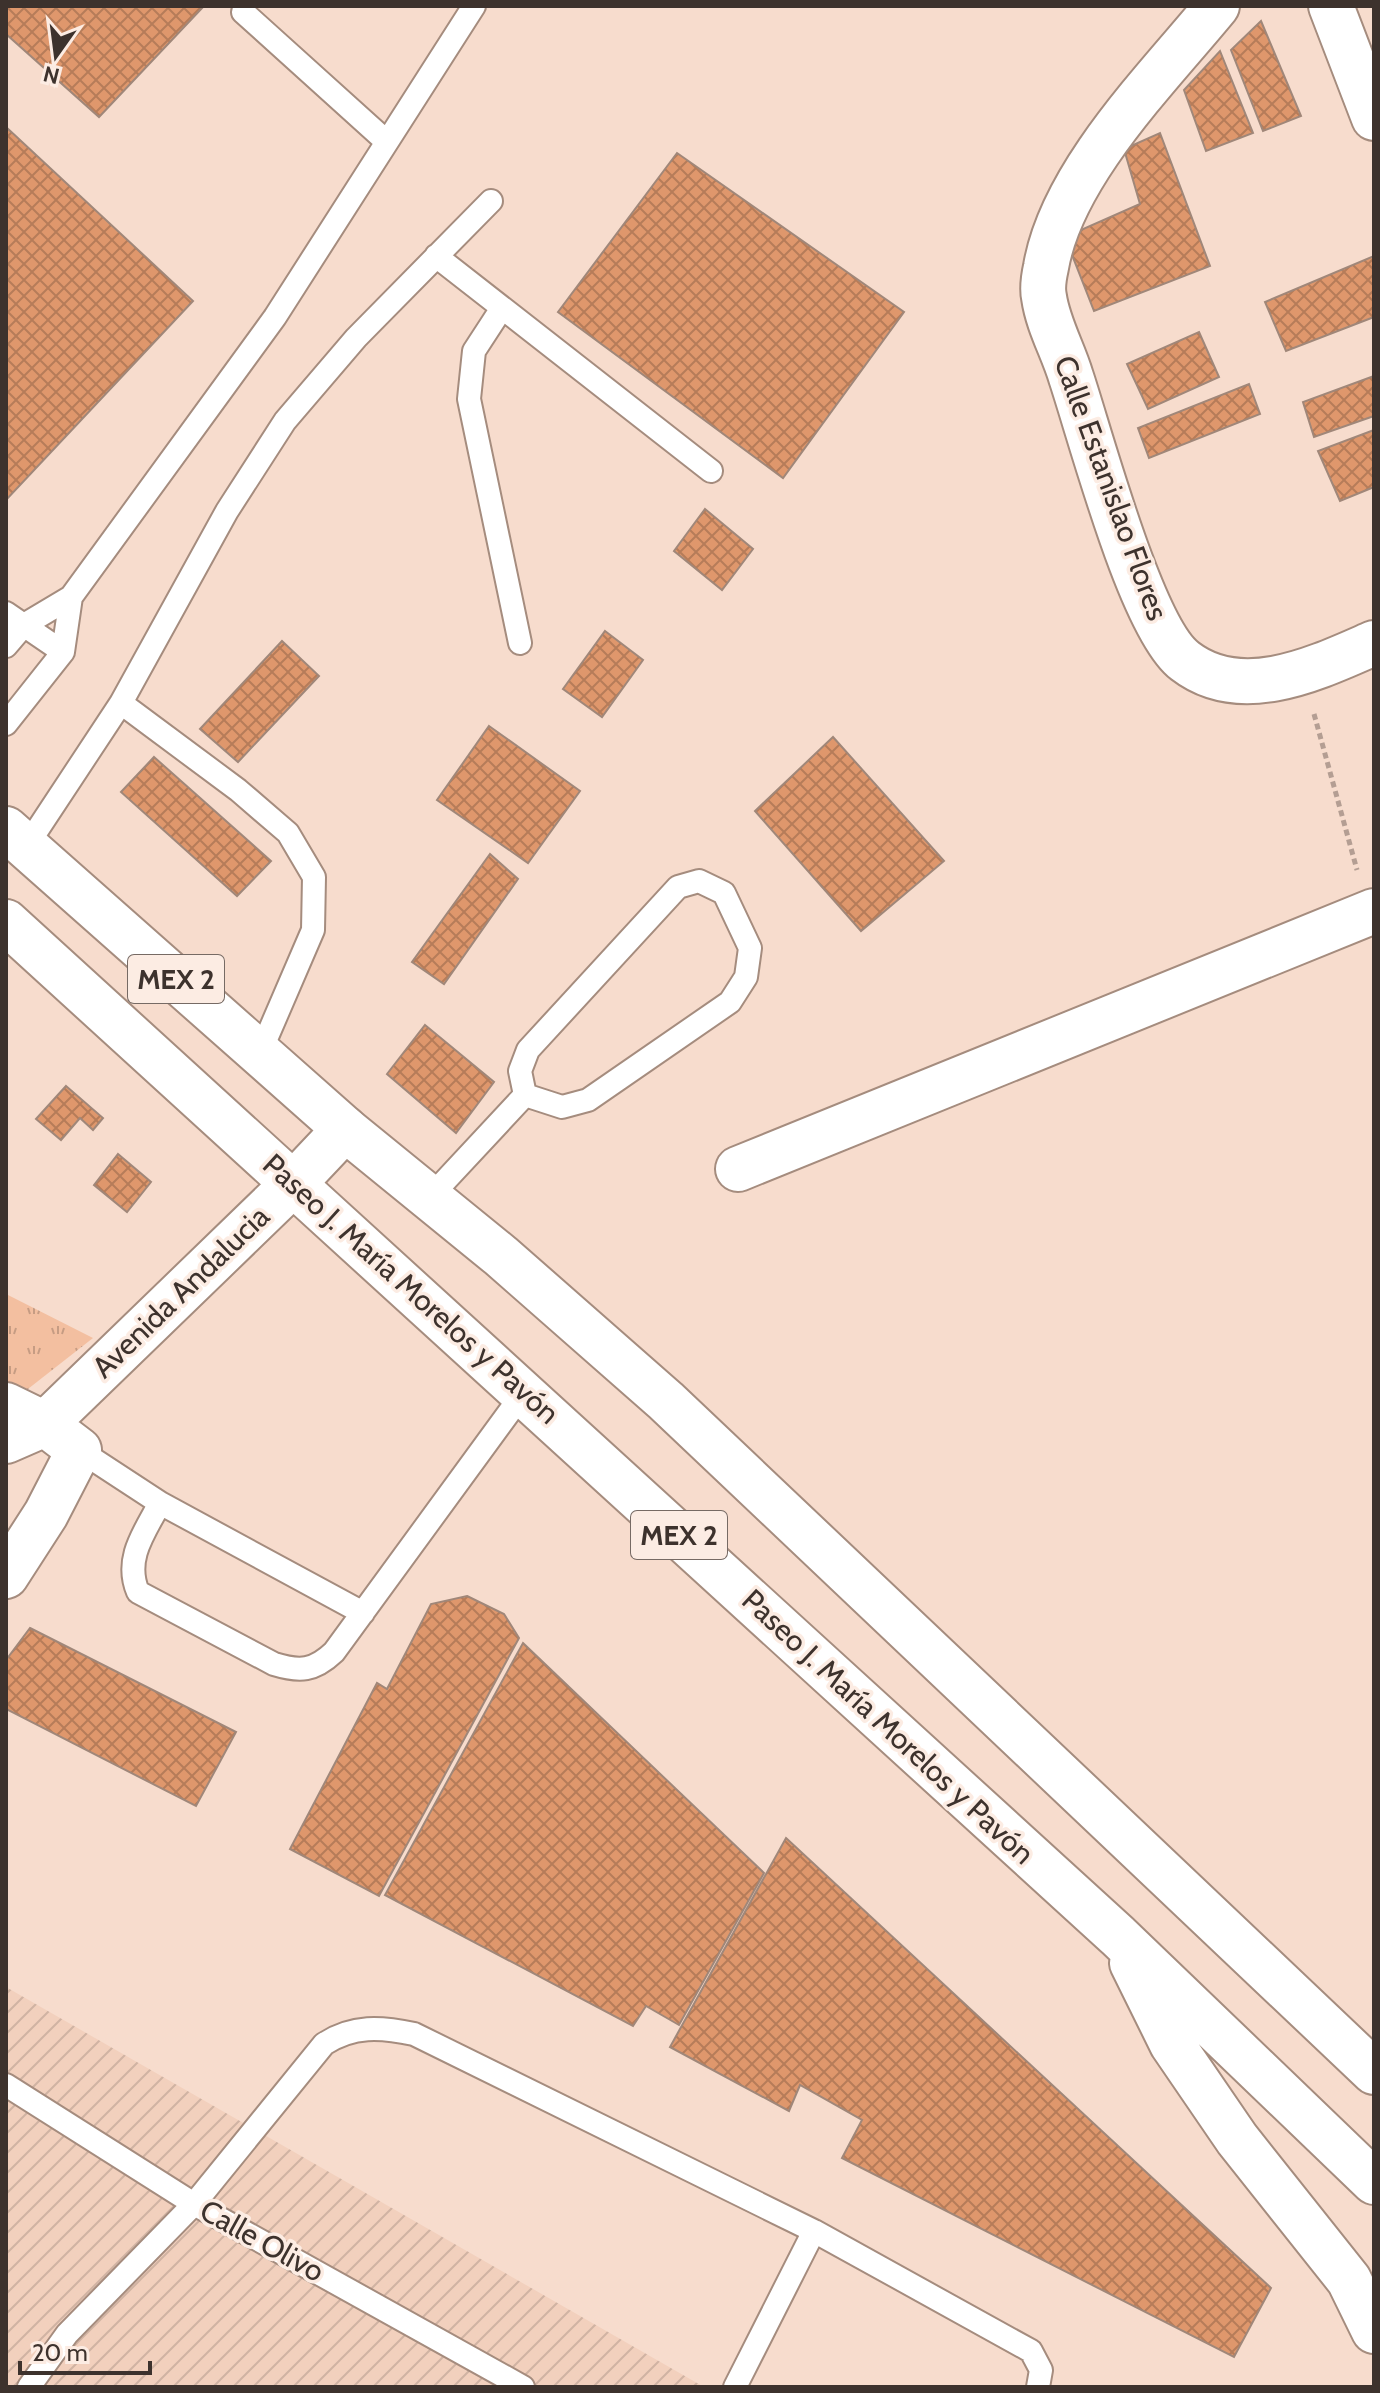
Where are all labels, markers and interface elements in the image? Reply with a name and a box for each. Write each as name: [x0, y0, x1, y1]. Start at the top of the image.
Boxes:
north arrow: [16, 16, 96, 96]
text: N: [40, 60, 62, 90]
street label: Calle Estanislao Flores: [1046, 351, 1177, 625]
road number: MEX 2: [128, 955, 224, 1003]
street label: Paseo J. María Morelos y Pavón: [255, 1146, 567, 1432]
street label: Avenida Andalucia: [84, 1197, 277, 1385]
road number: MEX 2: [631, 1511, 727, 1559]
street label: Paseo J. María Morelos y Pavón: [734, 1581, 1042, 1872]
street label: Calle Olivo: [194, 2191, 331, 2290]
scale bar: [20, 2325, 150, 2375]
text: 20 m: [32, 2338, 88, 2367]

